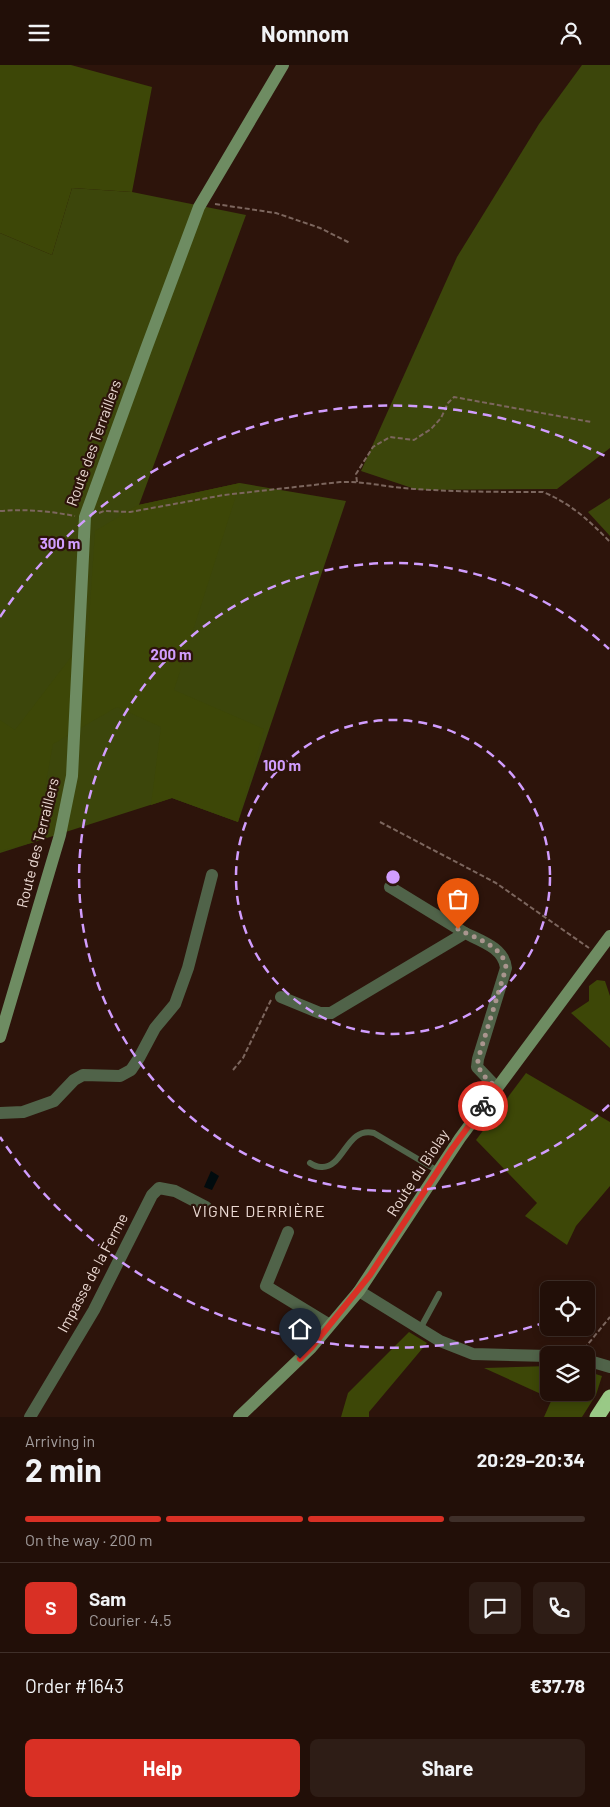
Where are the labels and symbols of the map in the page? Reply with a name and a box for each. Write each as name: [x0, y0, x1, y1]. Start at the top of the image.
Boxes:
street label: Route des Terraillers: [62, 377, 124, 508]
text: 300 m: [40, 534, 80, 552]
text: 200 m: [150, 645, 192, 663]
text: 100 m: [263, 756, 301, 774]
street label: Route des Terraillers: [12, 776, 62, 910]
centre of rings: [384, 868, 402, 886]
pin: [437, 878, 479, 929]
courier: [458, 1081, 508, 1131]
street label: Route du Biolay: [382, 1125, 452, 1219]
district label: VIGNE DERRIÈRE: [192, 1201, 326, 1220]
street label: Impasse de la Ferme: [53, 1210, 131, 1335]
pin: [279, 1308, 321, 1359]

